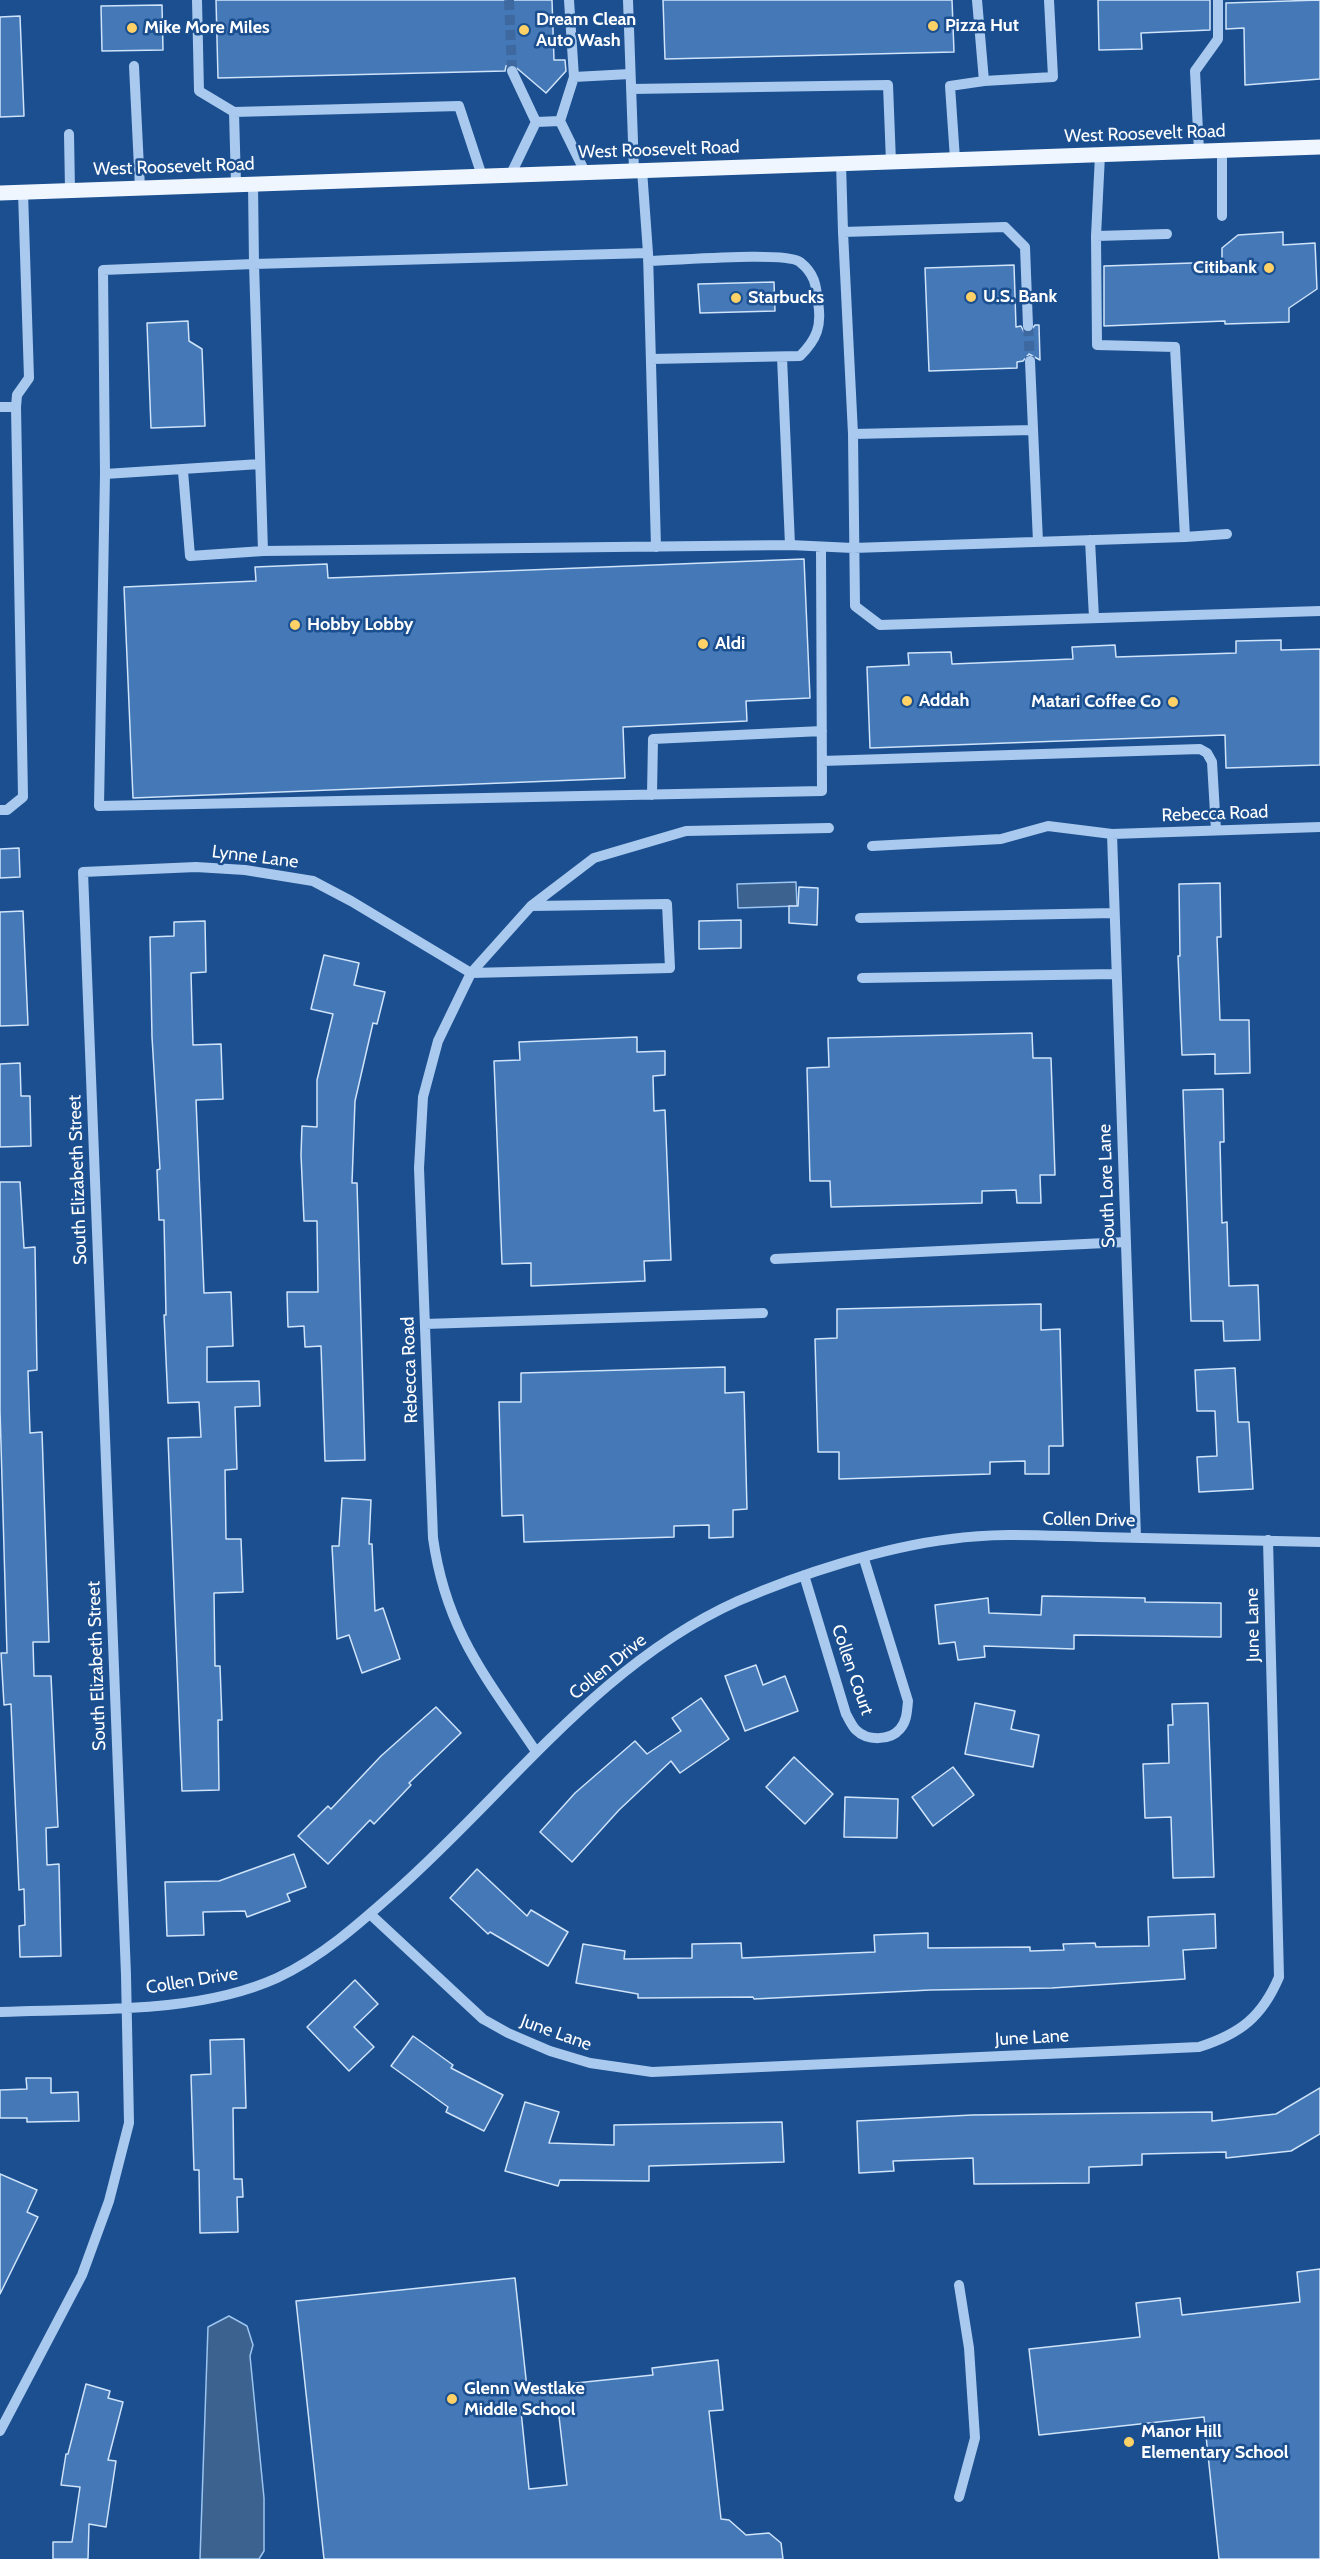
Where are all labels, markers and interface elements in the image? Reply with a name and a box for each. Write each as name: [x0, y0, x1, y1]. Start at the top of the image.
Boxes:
place label: Dream Clean Auto Wash: [536, 9, 636, 52]
place label: Pizza Hut: [945, 15, 1019, 37]
place label: Mike More Miles: [144, 17, 270, 39]
marker: Pizza Hut: [926, 19, 940, 33]
marker: Mike More Miles: [125, 21, 139, 35]
marker: Dream Clean Auto Wash: [517, 23, 531, 37]
street label: West Roosevelt Road: [1064, 120, 1226, 148]
street label: West Roosevelt Road: [578, 136, 740, 164]
street label: West Roosevelt Road: [93, 153, 255, 181]
place label: Citibank: [1193, 257, 1257, 279]
marker: Citibank: [1262, 261, 1276, 275]
place label: U.S. Bank: [983, 286, 1057, 308]
place label: Starbucks: [748, 287, 824, 309]
marker: U.S. Bank: [964, 290, 978, 304]
marker: Starbucks: [729, 291, 743, 305]
place label: Hobby Lobby: [307, 614, 413, 636]
marker: Hobby Lobby: [288, 618, 302, 632]
place label: Aldi: [715, 633, 745, 655]
marker: Aldi: [696, 637, 710, 651]
place label: Addah: [919, 690, 969, 712]
place label: Matari Coffee Co: [1031, 691, 1161, 713]
marker: Addah: [900, 694, 914, 708]
marker: Matari Coffee Co: [1166, 695, 1180, 709]
street label: Rebecca Road: [1161, 801, 1269, 827]
street label: Lynne Lane: [210, 841, 300, 873]
street label: South Elizabeth Street: [64, 1095, 92, 1265]
street label: South Lore Lane: [1094, 1124, 1120, 1248]
street label: Rebecca Road: [397, 1316, 423, 1424]
street label: Collen Drive: [1042, 1508, 1136, 1532]
street label: South Elizabeth Street: [83, 1581, 111, 1751]
street label: June Lane: [1242, 1588, 1264, 1662]
street label: Collen Court: [826, 1622, 878, 1718]
street label: Collen Drive: [565, 1629, 651, 1705]
street label: Collen Drive: [144, 1963, 240, 1999]
street label: June Lane: [517, 2010, 595, 2056]
street label: June Lane: [994, 2025, 1070, 2051]
place label: Glenn Westlake Middle School: [464, 2378, 585, 2420]
marker: Glenn Westlake Middle School: [445, 2392, 459, 2406]
place label: Manor Hill Elementary School: [1141, 2421, 1288, 2464]
marker: Manor Hill Elementary School: [1122, 2435, 1136, 2449]

